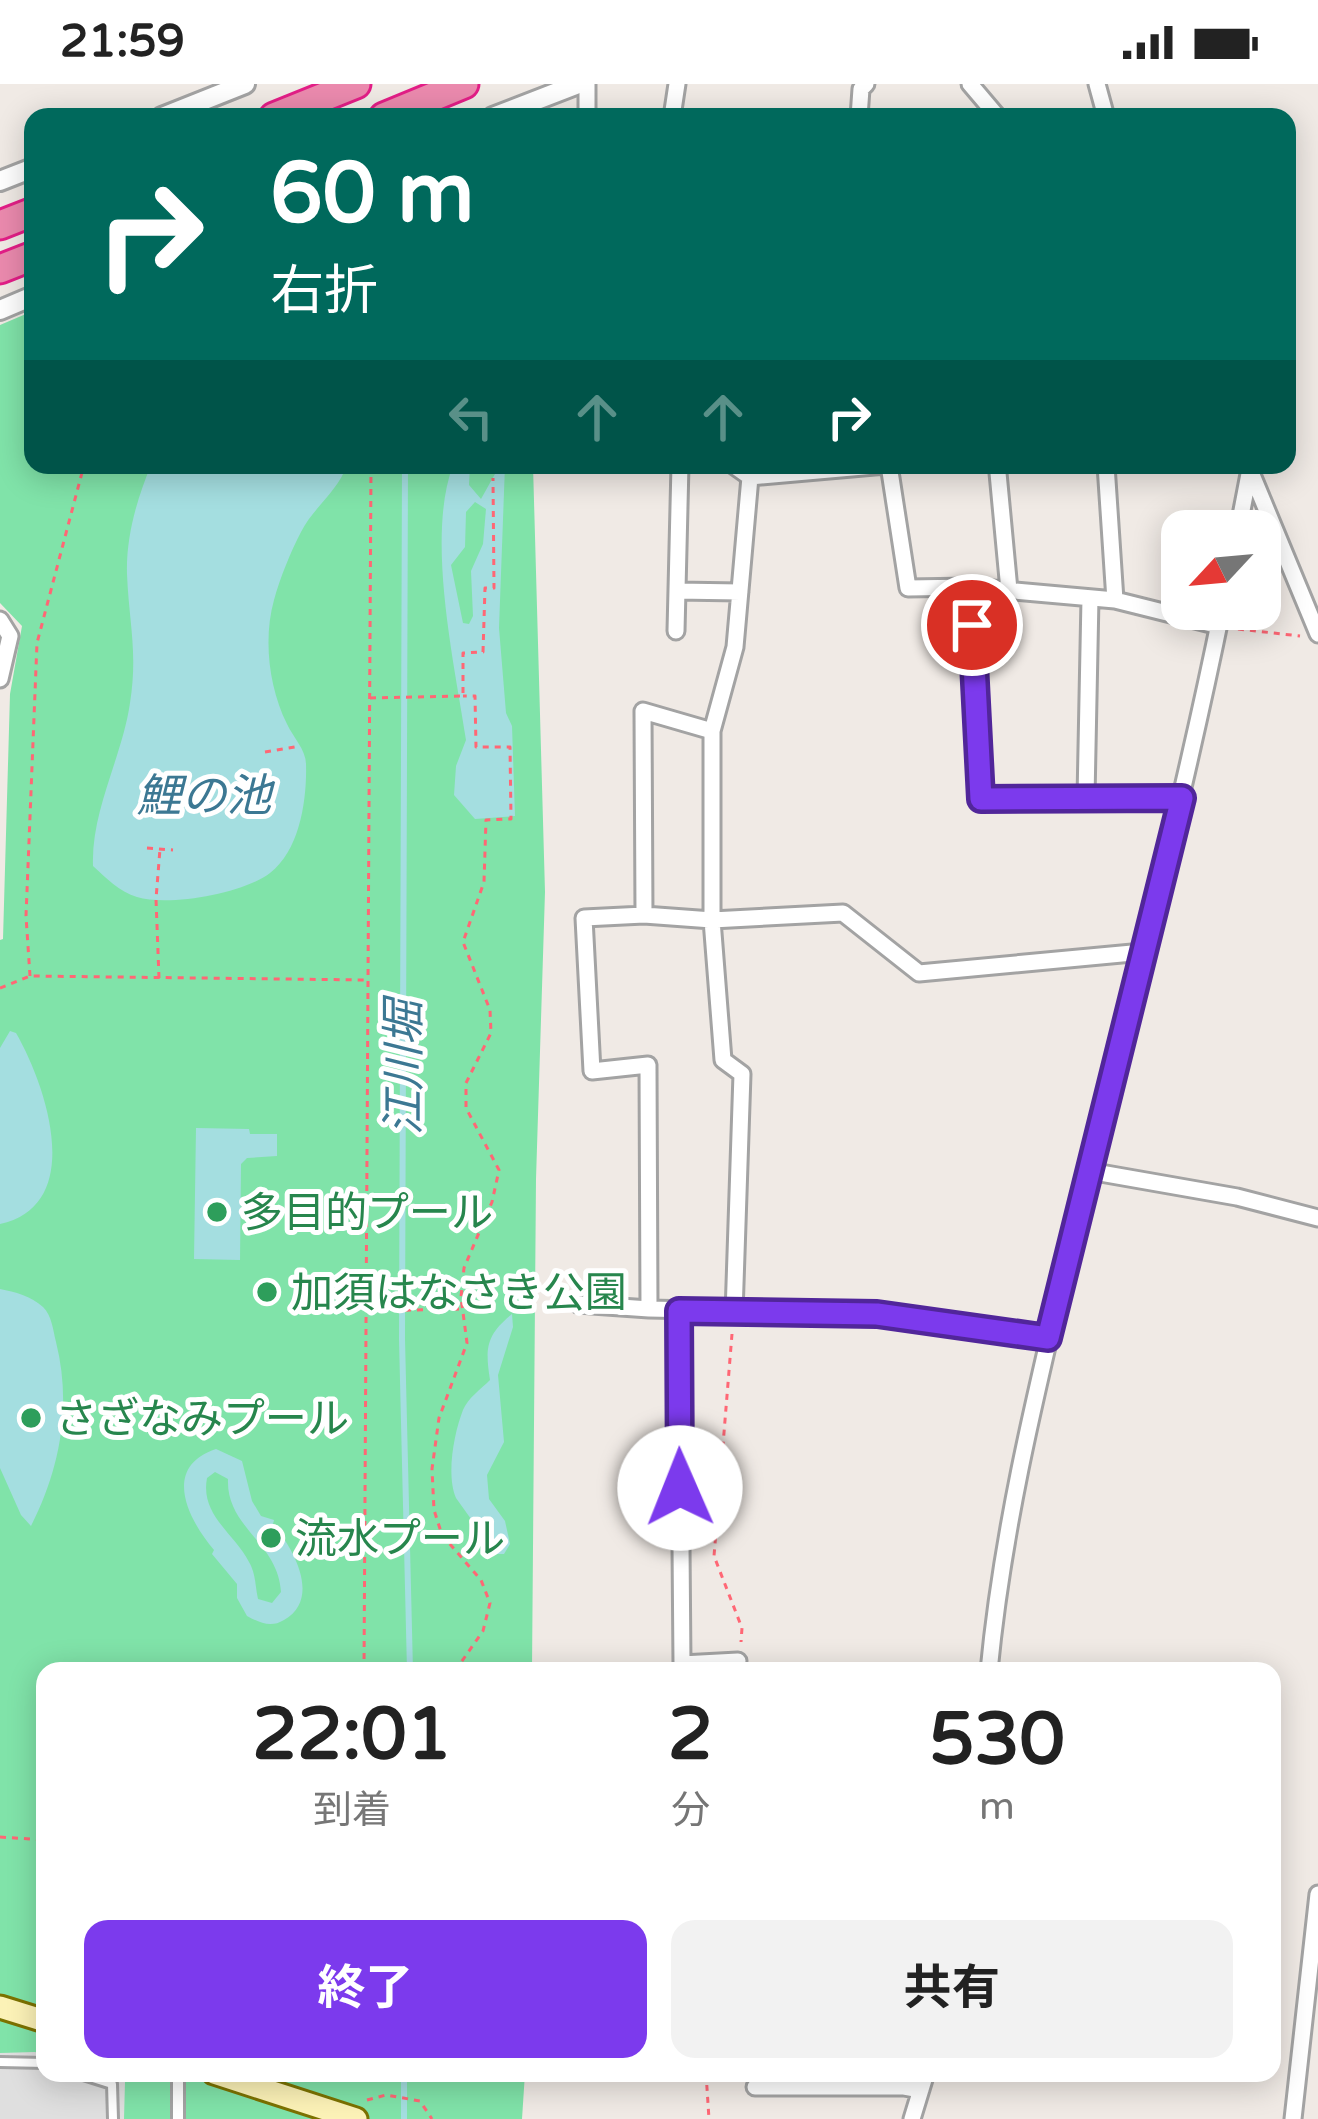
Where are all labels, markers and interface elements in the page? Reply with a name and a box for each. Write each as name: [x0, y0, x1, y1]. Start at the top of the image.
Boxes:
text: 21:59: [60, 15, 185, 69]
text: 60 m: [270, 144, 474, 245]
icon: right: [72, 156, 228, 312]
text: 右折: [270, 259, 378, 324]
icon: left: [438, 384, 504, 450]
icon: ahead: [564, 384, 630, 450]
icon: ahead: [690, 384, 756, 450]
icon: right: [816, 384, 882, 450]
north arrow: [1161, 510, 1281, 630]
map controls: [1161, 510, 1281, 630]
pin: [921, 574, 1023, 676]
icon: arrive: [939, 592, 1005, 658]
water label: 鯉の池: [136, 770, 275, 824]
water label: 江川堀: [378, 995, 432, 1136]
place label: 多目的プール: [241, 1188, 493, 1239]
marker: 多目的プール: [204, 1199, 230, 1225]
place label: 加須はなさき公園: [291, 1268, 627, 1319]
marker: 加須はなさき公園: [254, 1279, 280, 1305]
place label: さざなみプール: [55, 1394, 349, 1445]
marker: さざなみプール: [18, 1405, 44, 1431]
position arrow: [617, 1425, 743, 1551]
place label: 流水プール: [295, 1514, 505, 1565]
marker: 流水プール: [258, 1525, 284, 1551]
text: 22:01: [252, 1692, 452, 1779]
text: 2: [668, 1692, 713, 1779]
text: 530: [929, 1697, 1065, 1784]
text: m: [979, 1783, 1015, 1830]
text: 到着: [313, 1787, 391, 1834]
text: 分: [671, 1787, 710, 1834]
button: 終了: [84, 1920, 647, 2058]
button: 共有: [671, 1920, 1233, 2058]

